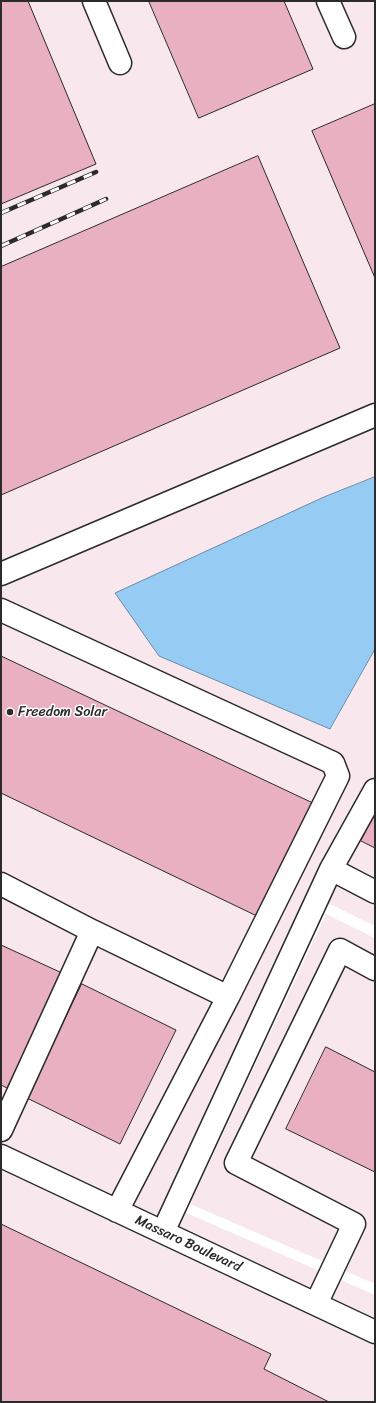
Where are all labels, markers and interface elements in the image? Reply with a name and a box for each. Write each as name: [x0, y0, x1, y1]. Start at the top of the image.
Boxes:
place label: Freedom Solar: [18, 704, 107, 720]
marker: Freedom Solar: [5, 707, 15, 717]
street label: Massaro Boulevard: [132, 1212, 244, 1276]

